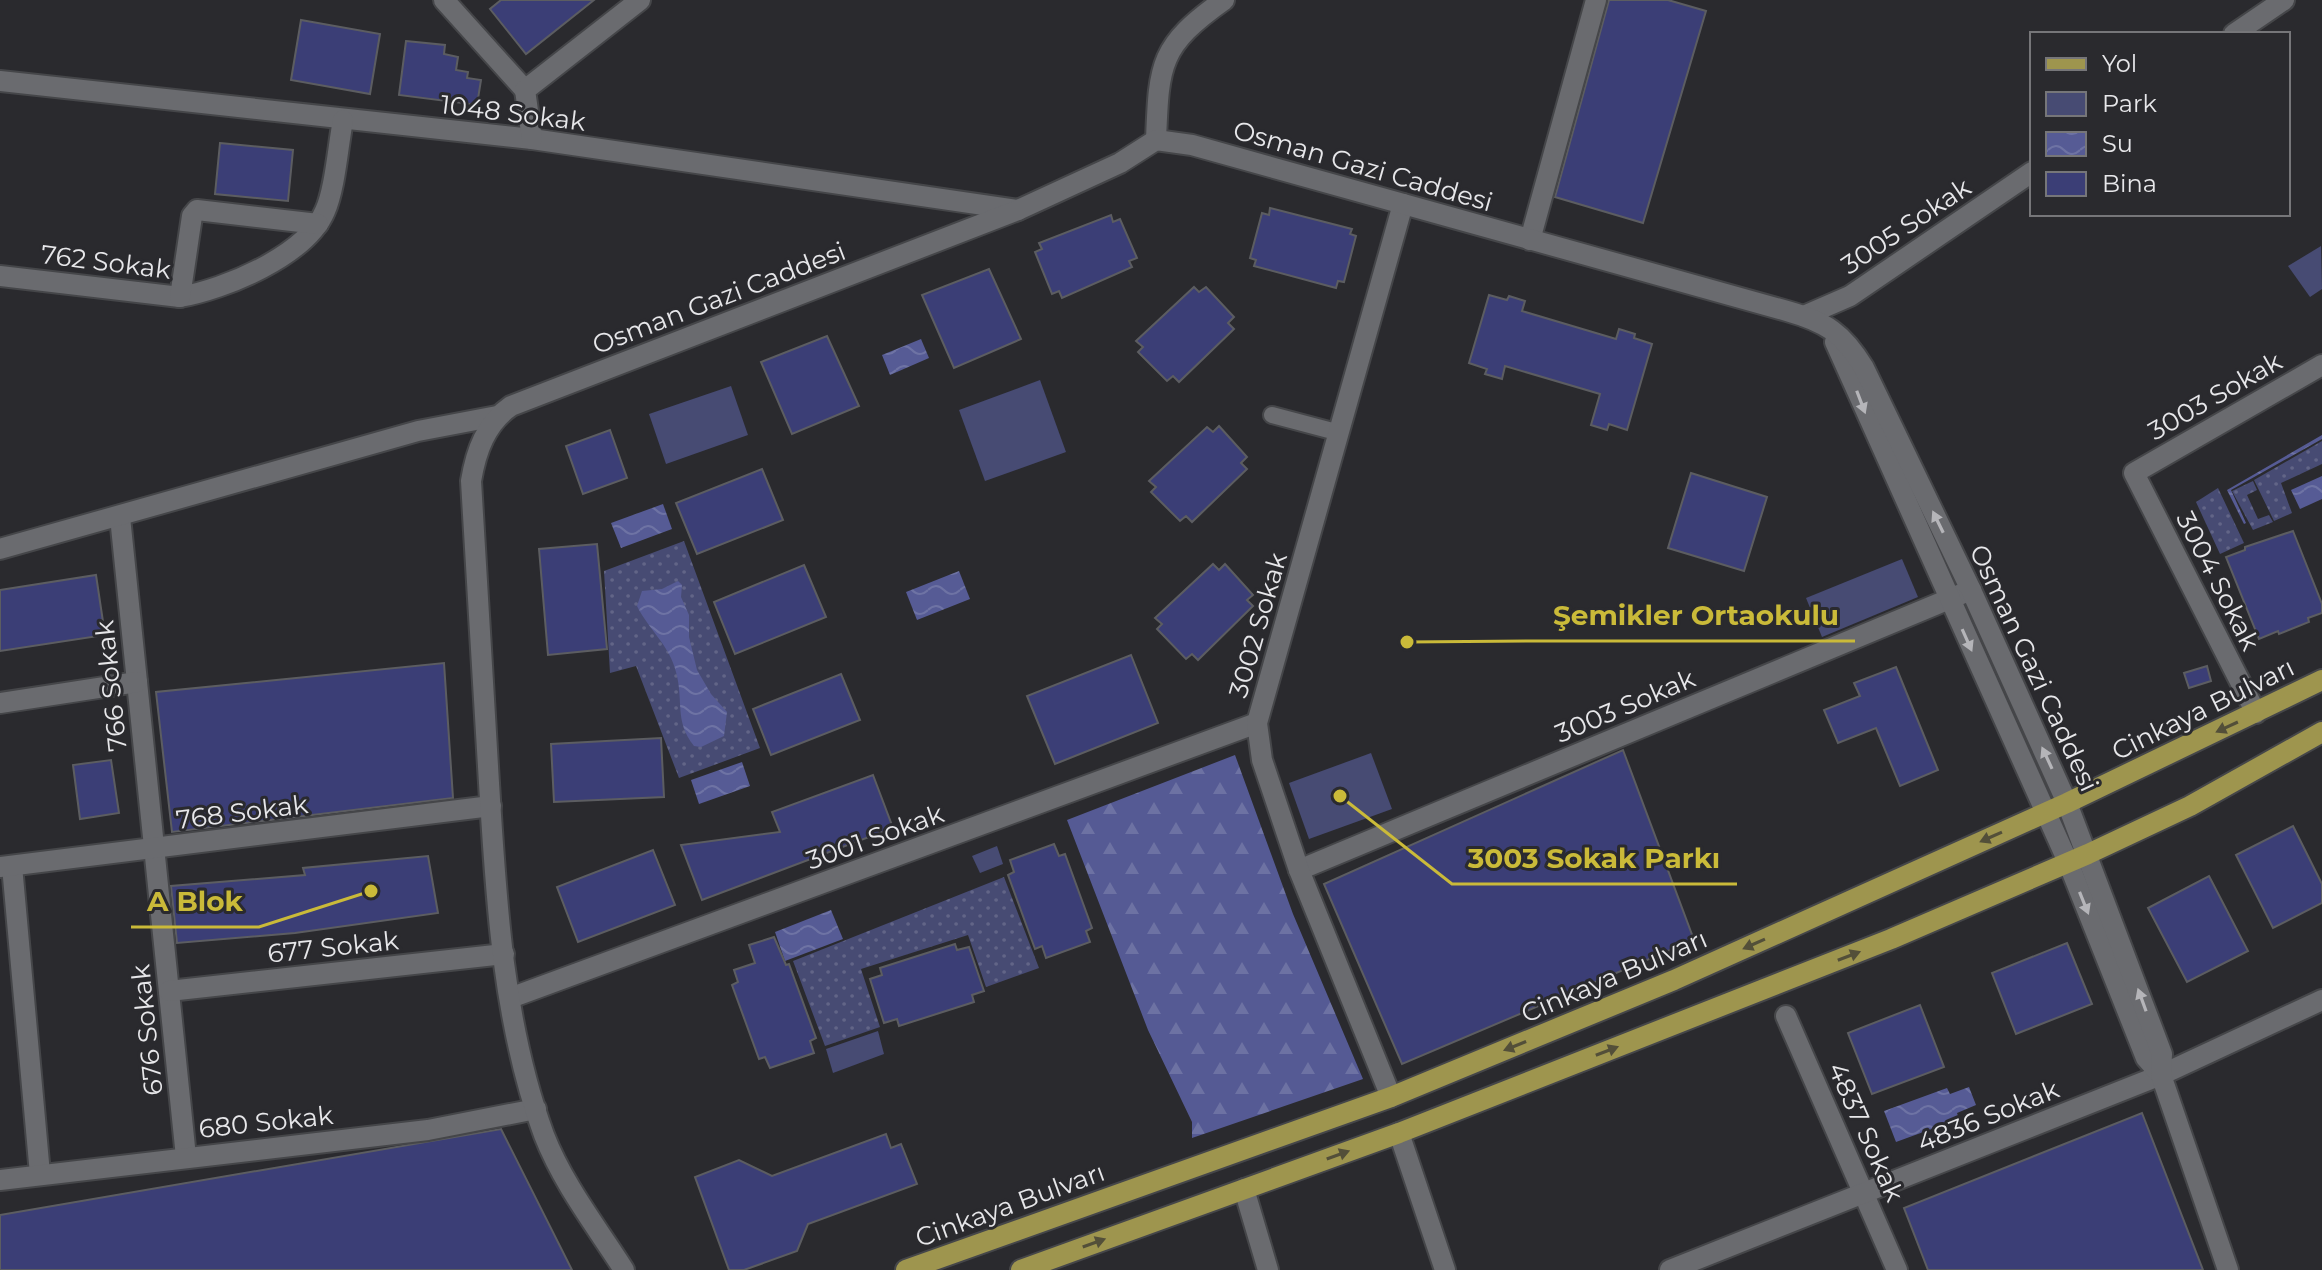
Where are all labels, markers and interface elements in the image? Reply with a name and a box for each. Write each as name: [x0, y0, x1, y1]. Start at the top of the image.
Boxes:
legend: [2030, 32, 2290, 216]
text: Yol: [2102, 49, 2137, 78]
street label: 1048 Sokak: [439, 88, 588, 138]
text: Park: [2102, 89, 2157, 118]
street label: Osman Gazi Caddesi: [1230, 114, 1496, 218]
text: Su: [2102, 129, 2133, 158]
text: Bina: [2102, 169, 2157, 198]
street label: 3005 Sokak: [1835, 171, 1977, 281]
street label: Osman Gazi Caddesi: [588, 235, 850, 361]
street label: 762 Sokak: [39, 238, 173, 286]
street label: 3003 Sokak: [2143, 345, 2288, 447]
one-way arrow: [1855, 390, 1868, 414]
street label: 3004 Sokak: [2169, 506, 2267, 656]
one-way arrow: [1931, 511, 1945, 534]
street label: Osman Gazi Caddesi: [1963, 540, 2105, 796]
street label: 3002 Sokak: [1222, 548, 1294, 701]
callout: Şemikler Ortaokulu: [1537, 589, 1855, 641]
text: Şemikler Ortaokulu: [1553, 598, 1839, 632]
street label: 766 Sokak: [88, 618, 134, 753]
one-way arrow: [1960, 628, 1974, 651]
street label: Cinkaya Bulvarı: [2107, 651, 2299, 767]
street label: 3003 Sokak: [1550, 662, 1700, 750]
one-way arrow: [2215, 720, 2239, 734]
one-way arrow: [2040, 747, 2054, 770]
street label: 768 Sokak: [174, 788, 310, 836]
street label: 3001 Sokak: [802, 797, 948, 877]
one-way arrow: [1980, 830, 2003, 844]
callout: 3003 Sokak Parkı: [1452, 832, 1737, 884]
text: 3003 Sokak Parkı: [1467, 841, 1720, 875]
callout: A Blok: [131, 875, 259, 927]
text: A Blok: [146, 884, 244, 918]
one-way arrow: [2078, 891, 2091, 915]
street label: Cinkaya Bulvarı: [1516, 922, 1712, 1030]
street label: 677 Sokak: [266, 924, 401, 970]
one-way arrow: [1743, 937, 1766, 951]
one-way arrow: [1837, 949, 1861, 962]
street label: 676 Sokak: [124, 962, 170, 1097]
one-way arrow: [2135, 988, 2148, 1012]
one-way arrow: [1503, 1039, 1527, 1052]
one-way arrow: [1595, 1044, 1619, 1057]
street label: 4837 Sokak: [1821, 1057, 1911, 1207]
street label: 4836 Sokak: [1913, 1073, 2064, 1159]
street label: 680 Sokak: [197, 1099, 335, 1145]
one-way arrow: [1327, 1148, 1351, 1161]
street label: Cinkaya Bulvarı: [911, 1156, 1109, 1254]
one-way arrow: [1082, 1237, 1106, 1249]

